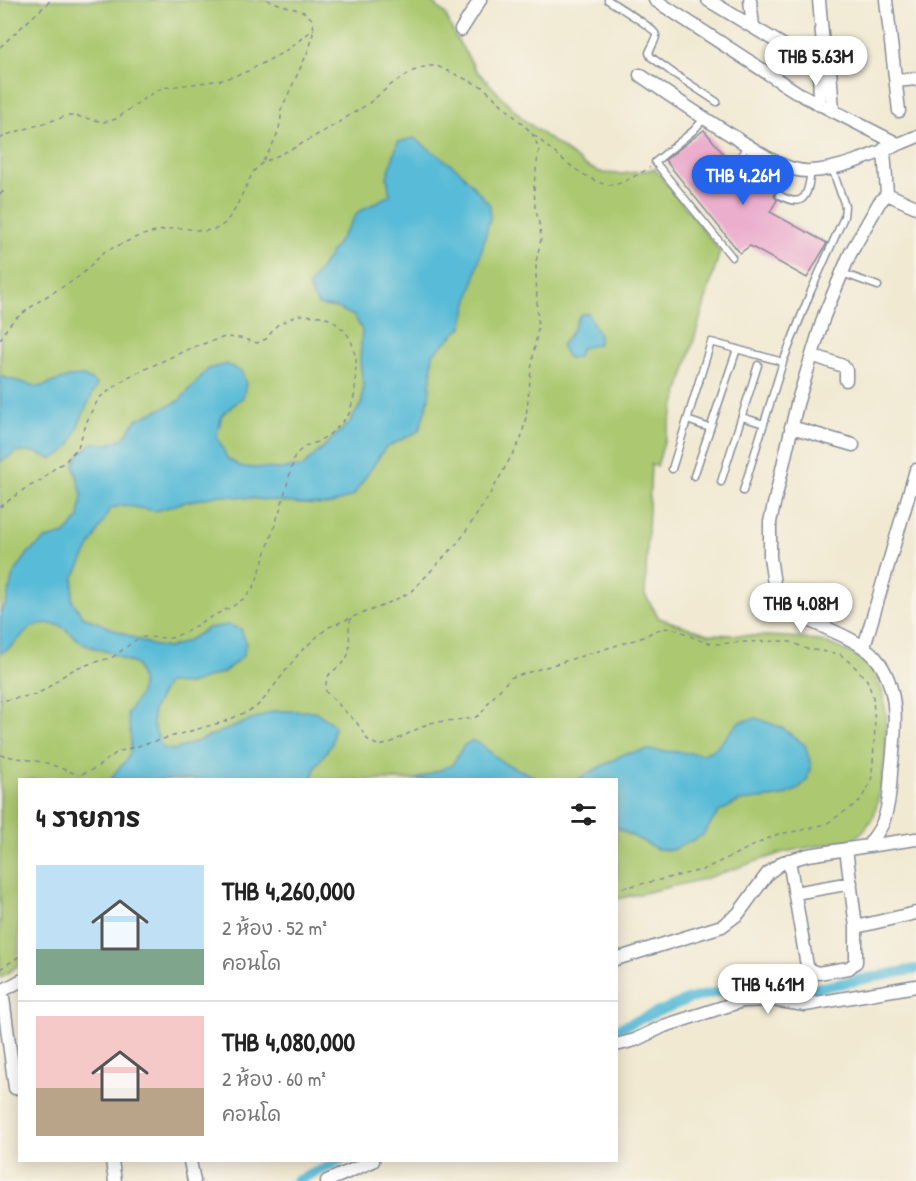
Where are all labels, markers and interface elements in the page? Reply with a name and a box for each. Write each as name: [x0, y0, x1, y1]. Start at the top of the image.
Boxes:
pin: THB 5.63M: [747, 36, 885, 87]
text: THB 5.63M: [778, 42, 854, 69]
pin: THB 4.26M: [674, 155, 812, 206]
text: THB 4.26M: [706, 161, 780, 188]
pin: THB 4.08M: [732, 583, 870, 634]
text: THB 4.08M: [764, 589, 838, 616]
icon: filters: [567, 798, 600, 831]
text: 4 รายการ: [36, 800, 141, 835]
text: THB 4,260,000: [222, 873, 355, 908]
icon: home: [84, 889, 156, 961]
text: 2 ห้อง · 52 m²: [222, 914, 327, 941]
text: คอนโด: [222, 949, 281, 976]
pin: THB 4.61M: [699, 964, 837, 1015]
text: THB 4.61M: [732, 970, 804, 997]
text: THB 4,080,000: [222, 1024, 355, 1059]
icon: home: [84, 1040, 156, 1112]
text: 2 ห้อง · 60 m²: [222, 1065, 326, 1092]
text: คอนโด: [222, 1100, 281, 1127]

